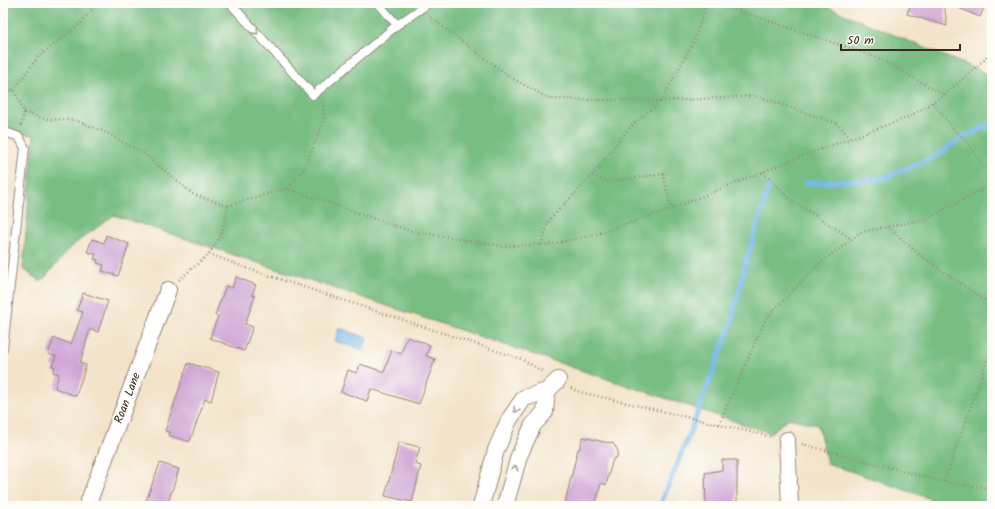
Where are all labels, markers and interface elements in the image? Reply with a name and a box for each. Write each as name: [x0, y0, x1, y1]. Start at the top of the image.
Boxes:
scale bar: [841, 26, 960, 52]
one-way arrow: [252, 27, 259, 35]
text: 50 m: [847, 31, 874, 50]
street label: Roan Lane: [109, 369, 146, 426]
one-way arrow: [514, 406, 521, 413]
one-way arrow: [511, 465, 519, 472]

